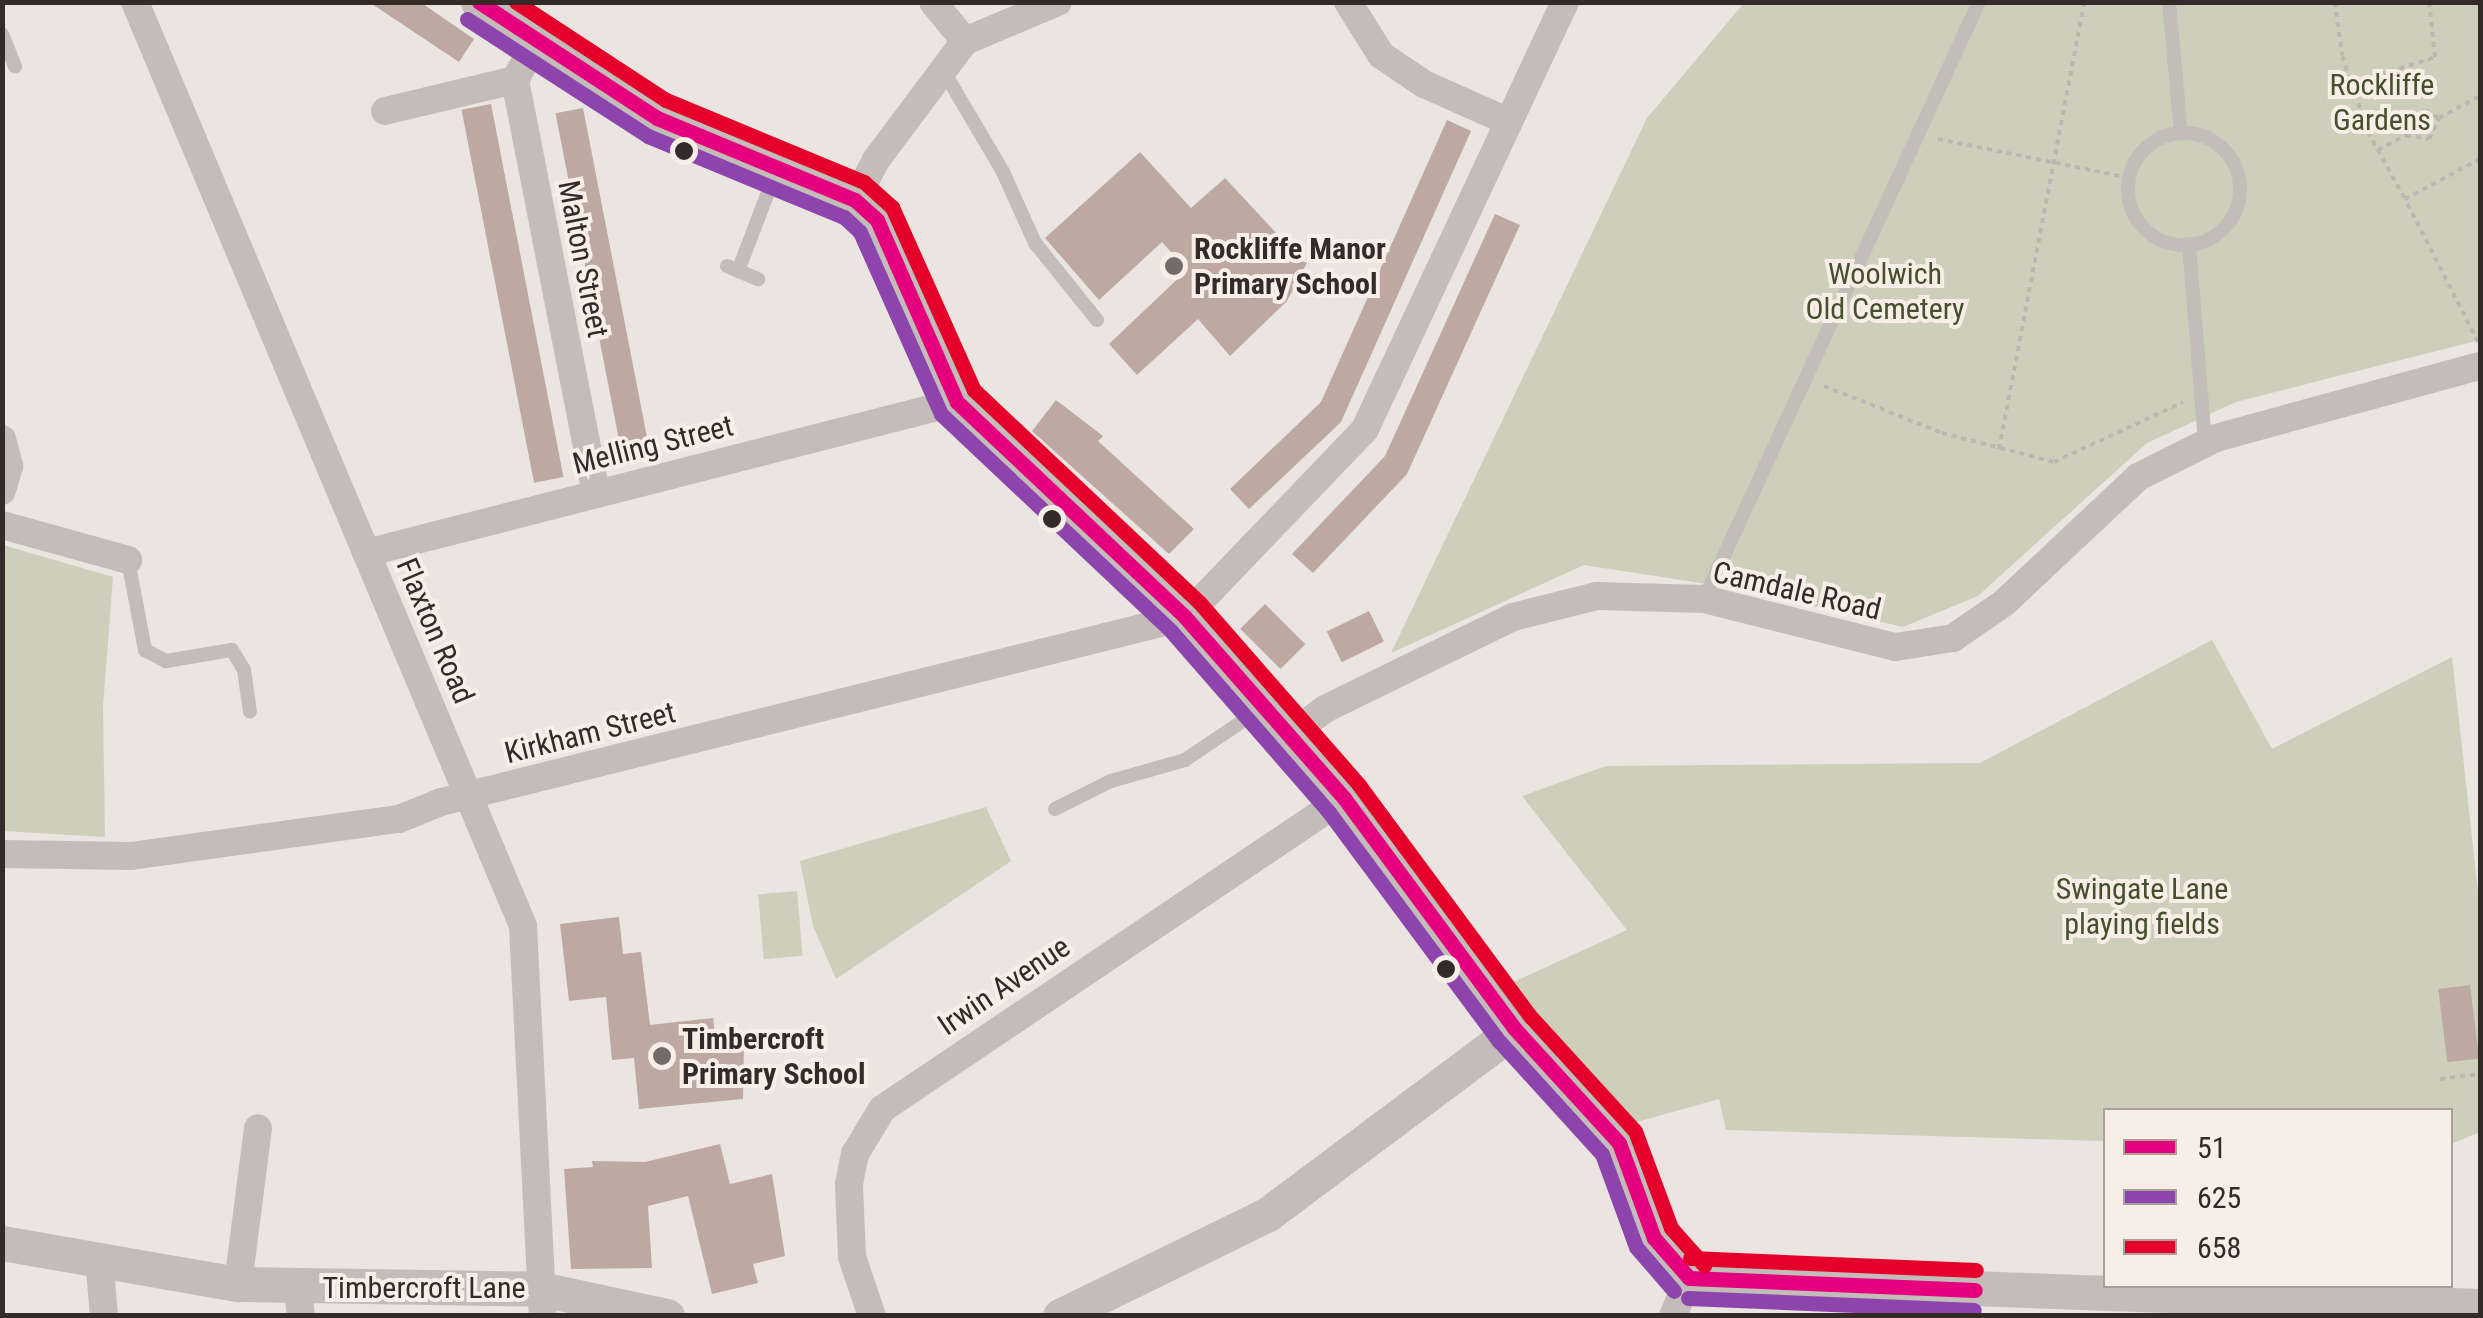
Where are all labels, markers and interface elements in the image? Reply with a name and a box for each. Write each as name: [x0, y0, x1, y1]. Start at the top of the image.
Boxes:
park label: Rockliffe Gardens: [2330, 67, 2434, 138]
unlabelled marker: [674, 141, 694, 161]
street label: Malton Street: [550, 177, 616, 341]
place label: Rockliffe Manor Primary School: [1194, 231, 1386, 302]
marker: Rockliffe Manor Primary School: [1163, 255, 1185, 277]
park label: Woolwich Old Cemetery: [1805, 256, 1965, 326]
street label: Melling Street: [569, 408, 737, 482]
unlabelled marker: [1042, 509, 1062, 529]
street label: Flaxton Road: [388, 553, 482, 709]
street label: Camdale Road: [1710, 554, 1884, 628]
street label: Kirkham Street: [501, 694, 679, 772]
park label: Swingate Lane playing fields: [2056, 871, 2228, 942]
street label: Irwin Avenue: [931, 929, 1077, 1043]
unlabelled marker: [1436, 959, 1456, 979]
place label: Timbercroft Primary School: [682, 1021, 866, 1092]
marker: Timbercroft Primary School: [651, 1045, 673, 1067]
legend: [2103, 1108, 2453, 1288]
text: 51: [2197, 1130, 2227, 1165]
text: 625: [2197, 1180, 2241, 1215]
text: 658: [2197, 1230, 2241, 1265]
street label: Timbercroft Lane: [322, 1270, 526, 1306]

